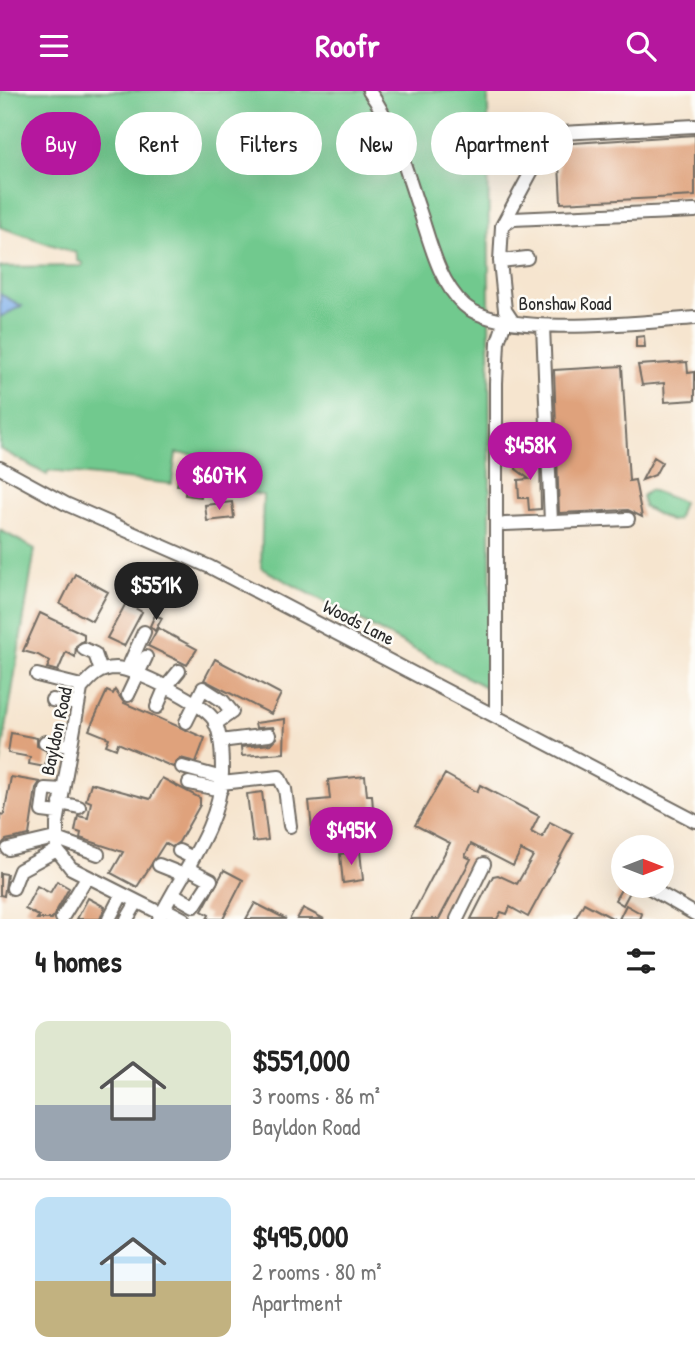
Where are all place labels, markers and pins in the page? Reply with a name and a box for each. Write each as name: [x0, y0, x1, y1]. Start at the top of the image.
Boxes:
pin: $458K: [481, 423, 579, 482]
pin: $607K: [170, 453, 268, 512]
pin: $551K: [107, 563, 205, 622]
pin: $495K: [302, 807, 400, 867]

